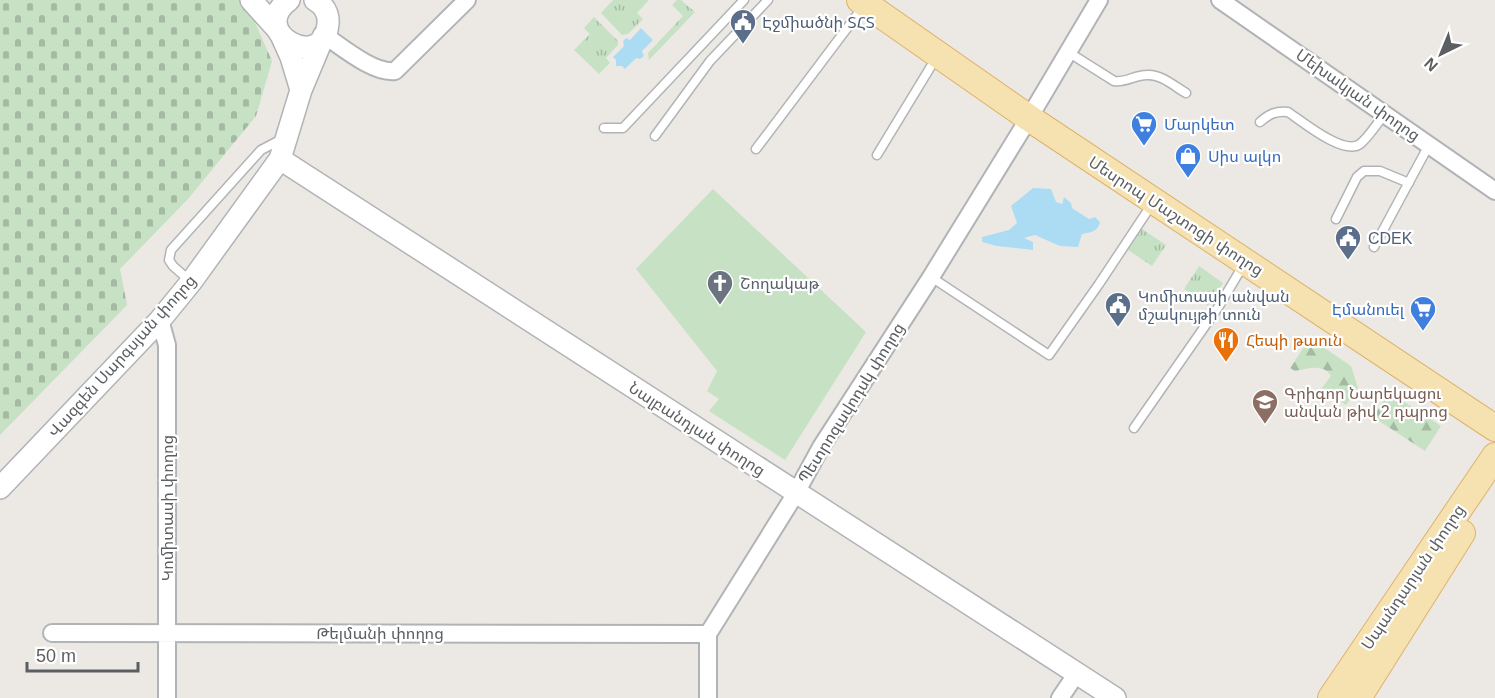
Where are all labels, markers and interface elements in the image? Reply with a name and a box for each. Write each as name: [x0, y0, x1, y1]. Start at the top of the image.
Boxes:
public building icon: Էջմիածնի ՏՀՏ: [728, 7, 758, 45]
place label: Էջմիածնի ՏՀՏ: [762, 14, 875, 32]
north arrow: [1411, 24, 1471, 84]
street label: Մեխակյան փողոց: [1292, 46, 1423, 145]
text: N: [1421, 54, 1441, 75]
supermarket icon: Մարկետ: [1129, 109, 1159, 147]
place label: Մարկետ: [1164, 116, 1235, 134]
shop icon: Սիս ալկո: [1173, 141, 1203, 179]
place label: Սիս ալկո: [1208, 148, 1281, 166]
street label: Մեսրոպ Մաշտոցի փողոց: [1085, 153, 1266, 280]
public building icon: CDEK: [1333, 223, 1363, 261]
place label: CDEK: [1368, 230, 1413, 247]
church icon: Շողակաթ: [705, 268, 735, 306]
street label: Վազգեն Սարգսյան փողոց: [45, 272, 200, 441]
place label: Շողակաթ: [740, 275, 820, 293]
place label: Կոմիտասի անվան մշակույթի տուն: [1138, 288, 1290, 324]
public building icon: Կոմիտասի անվան մշակույթի տուն: [1103, 290, 1133, 328]
supermarket icon: Էմանուել: [1408, 294, 1438, 332]
place label: Էմանուել: [1332, 301, 1405, 319]
street label: Պետրոզավոդսկ փողոց: [795, 320, 908, 487]
restaurant icon: Հեպի թաուն: [1211, 325, 1241, 363]
place label: Հեպի թաուն: [1246, 332, 1342, 350]
street label: Նալբանդյան փողոց: [625, 379, 768, 480]
place label: Գրիգոր Նարեկացու անվան թիվ 2 դպրոց: [1284, 385, 1448, 421]
school or university icon: Գրիգոր Նարեկացու անվան թիվ 2 դպրոց: [1250, 387, 1280, 425]
street label: Կոմիտասի փողոց: [159, 435, 177, 581]
street label: Սպանդարյան փողոց: [1358, 501, 1469, 653]
street label: Թելմանի փողոց: [316, 625, 444, 643]
scale bar: [27, 635, 138, 673]
text: 50 m: [36, 646, 76, 666]

